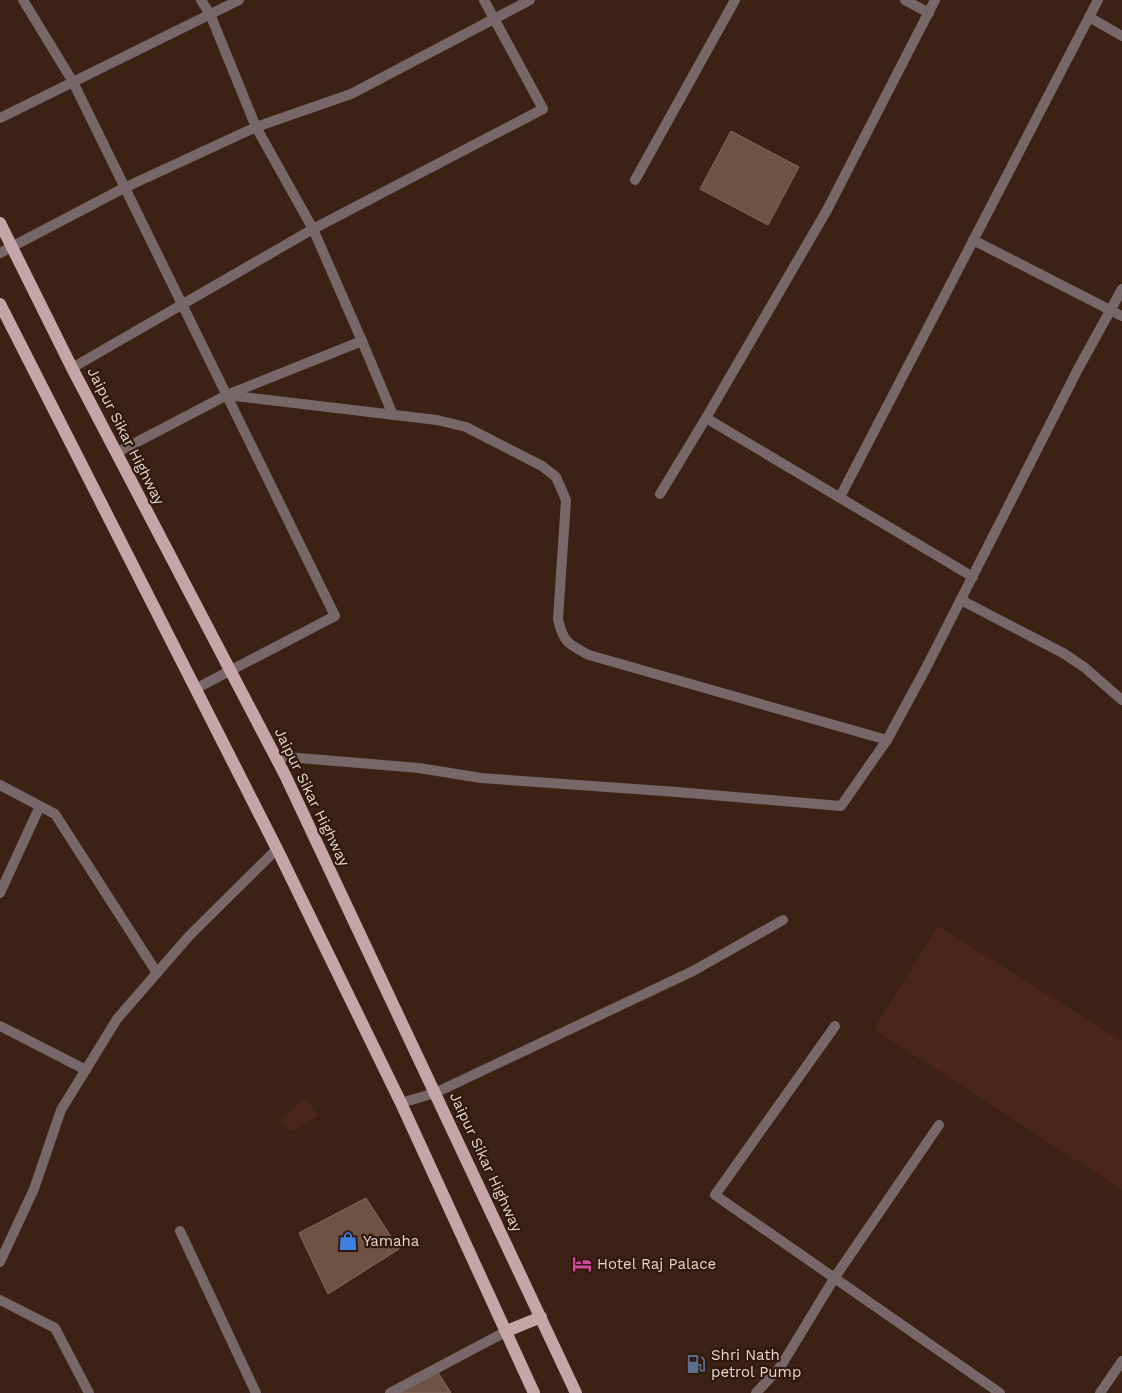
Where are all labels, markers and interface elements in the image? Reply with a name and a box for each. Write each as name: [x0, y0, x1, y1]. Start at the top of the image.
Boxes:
street label: Jaipur Sikar Highway: [84, 364, 169, 508]
street label: Jaipur Sikar Highway: [271, 725, 353, 869]
street label: Jaipur Sikar Highway: [446, 1089, 526, 1235]
shop icon: Yamaha: [337, 1230, 359, 1252]
place label: Yamaha: [363, 1232, 420, 1250]
hotel icon: Hotel Raj Palace: [571, 1253, 593, 1275]
place label: Hotel Raj Palace: [597, 1255, 716, 1273]
place label: Shri Nath petrol Pump: [711, 1346, 801, 1381]
fuel station icon: Shri Nath petrol Pump: [685, 1353, 707, 1375]

